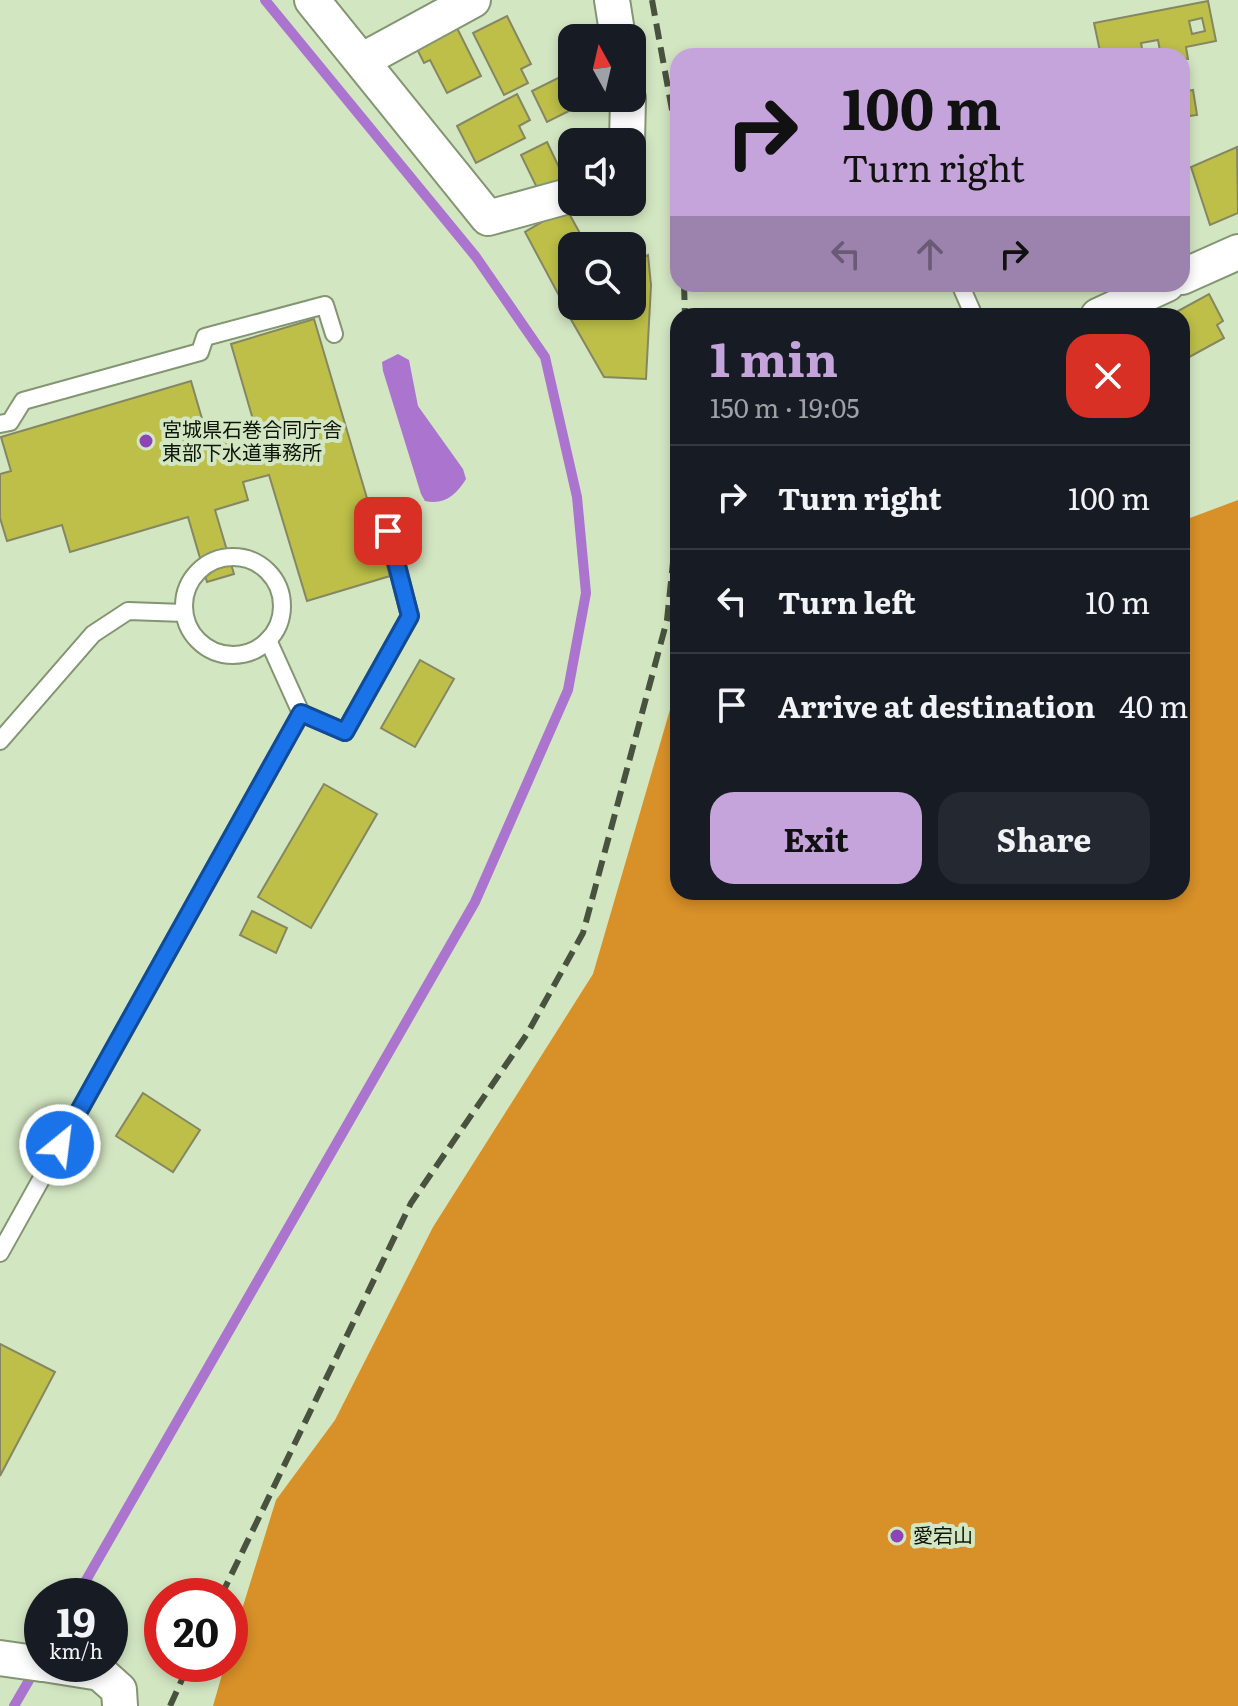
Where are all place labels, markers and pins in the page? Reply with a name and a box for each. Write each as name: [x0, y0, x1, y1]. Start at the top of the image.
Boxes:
place label: 宮城県石巻合同庁舎 東部下水道事務所: [162, 413, 342, 466]
marker: 宮城県石巻合同庁舎 東部下水道事務所: [137, 432, 155, 450]
pin: [354, 497, 422, 565]
place label: 愛宕山: [913, 1519, 973, 1549]
marker: 愛宕山: [888, 1527, 906, 1545]

